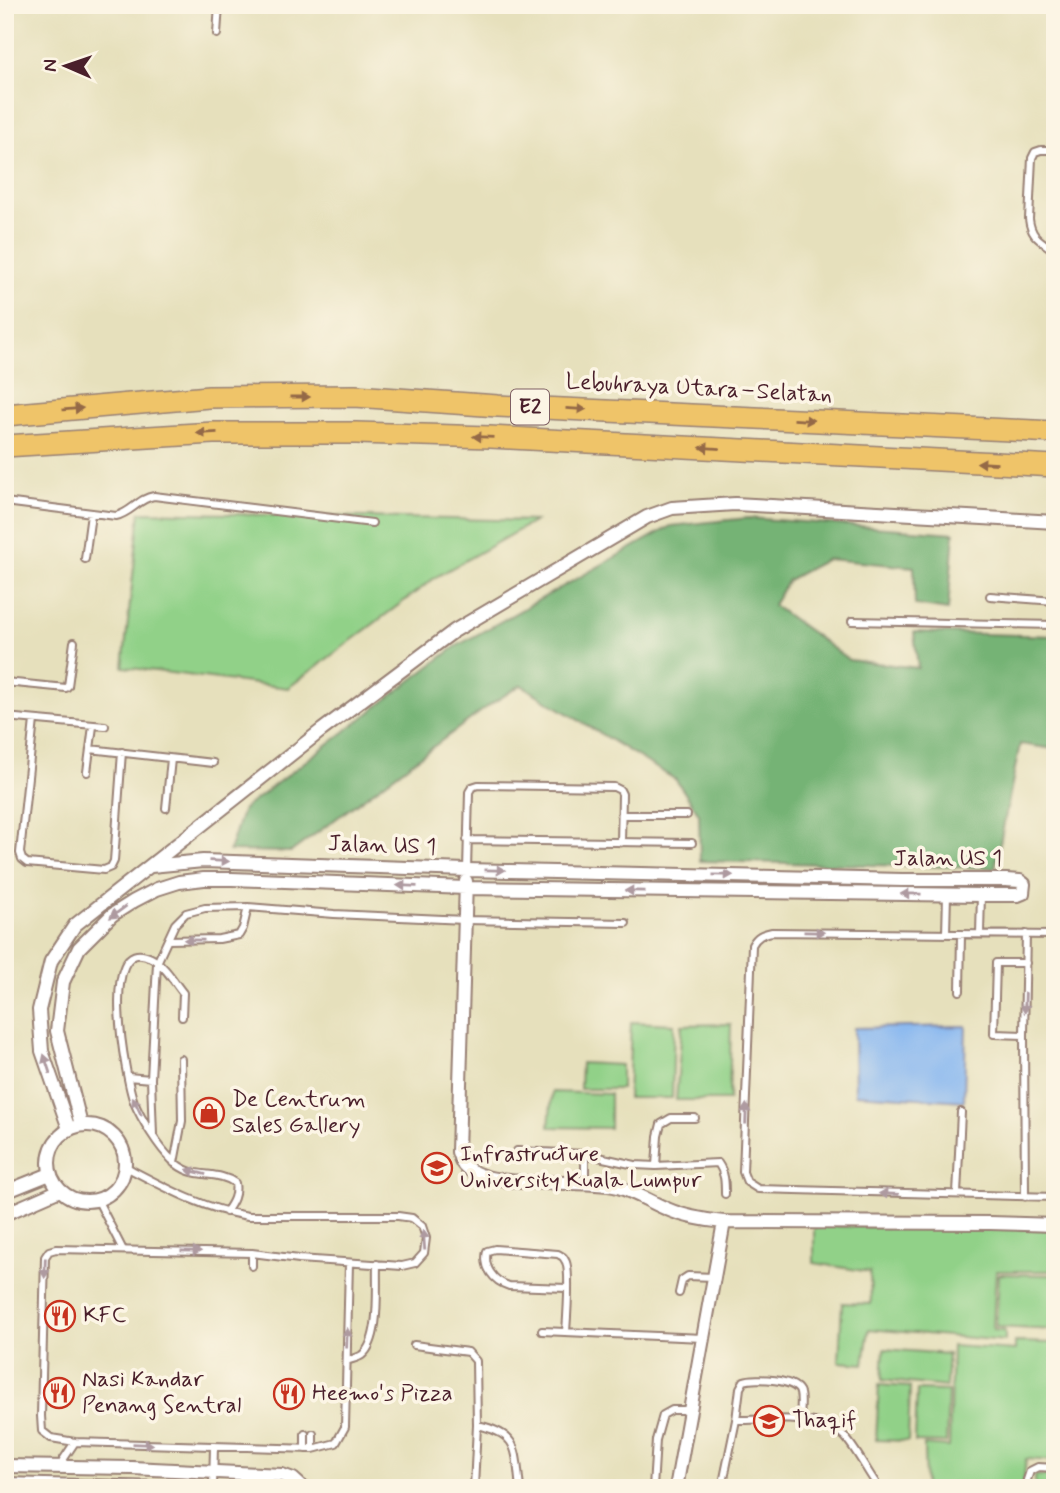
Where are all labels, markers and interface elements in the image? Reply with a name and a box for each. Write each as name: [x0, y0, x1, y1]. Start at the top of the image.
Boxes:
north arrow: [32, 32, 102, 102]
text: N: [38, 59, 63, 72]
street label: Lebuhraya Utara–Selatan: [565, 367, 833, 411]
road number: E2: [511, 390, 549, 424]
one-way arrow: [289, 391, 311, 402]
one-way arrow: [62, 403, 84, 414]
one-way arrow: [566, 404, 588, 415]
one-way arrow: [793, 414, 815, 425]
one-way arrow: [196, 428, 218, 439]
one-way arrow: [472, 431, 494, 443]
one-way arrow: [699, 443, 721, 454]
one-way arrow: [975, 457, 997, 468]
street label: Jalan US 1: [327, 829, 437, 863]
street label: Jalan US 1: [894, 844, 1002, 874]
one-way arrow: [208, 855, 230, 867]
one-way arrow: [484, 865, 506, 876]
one-way arrow: [712, 870, 734, 881]
one-way arrow: [396, 881, 418, 892]
one-way arrow: [623, 885, 645, 896]
one-way arrow: [900, 888, 922, 900]
one-way arrow: [109, 905, 127, 919]
one-way arrow: [803, 927, 825, 938]
one-way arrow: [183, 934, 205, 946]
one-way arrow: [1019, 992, 1031, 1014]
one-way arrow: [41, 1054, 52, 1075]
place label: De Centrum Sales Gallery: [232, 1085, 366, 1141]
one-way arrow: [132, 1096, 143, 1116]
shop icon: De Centrum Sales Gallery: [192, 1096, 226, 1130]
one-way arrow: [740, 1103, 751, 1125]
place label: Infrastructure University Kuala Lumpur: [460, 1140, 702, 1196]
school or university icon: Infrastructure University Kuala Lumpur: [420, 1151, 454, 1185]
one-way arrow: [185, 1166, 207, 1177]
one-way arrow: [878, 1188, 900, 1199]
one-way arrow: [418, 1229, 429, 1251]
one-way arrow: [180, 1246, 202, 1257]
one-way arrow: [39, 1257, 50, 1279]
restaurant icon: KFC: [43, 1299, 77, 1333]
place label: KFC: [83, 1301, 127, 1331]
one-way arrow: [342, 1327, 353, 1349]
place label: Nasi Kandar Penang Sentral: [82, 1365, 241, 1421]
restaurant icon: Nasi Kandar Penang Sentral: [42, 1376, 76, 1410]
restaurant icon: Heemo's Pizza: [272, 1377, 306, 1411]
place label: Heemo's Pizza: [312, 1379, 453, 1409]
school or university icon: Thaqif: [752, 1404, 786, 1438]
place label: Thaqif: [792, 1406, 856, 1436]
one-way arrow: [132, 1438, 154, 1449]

